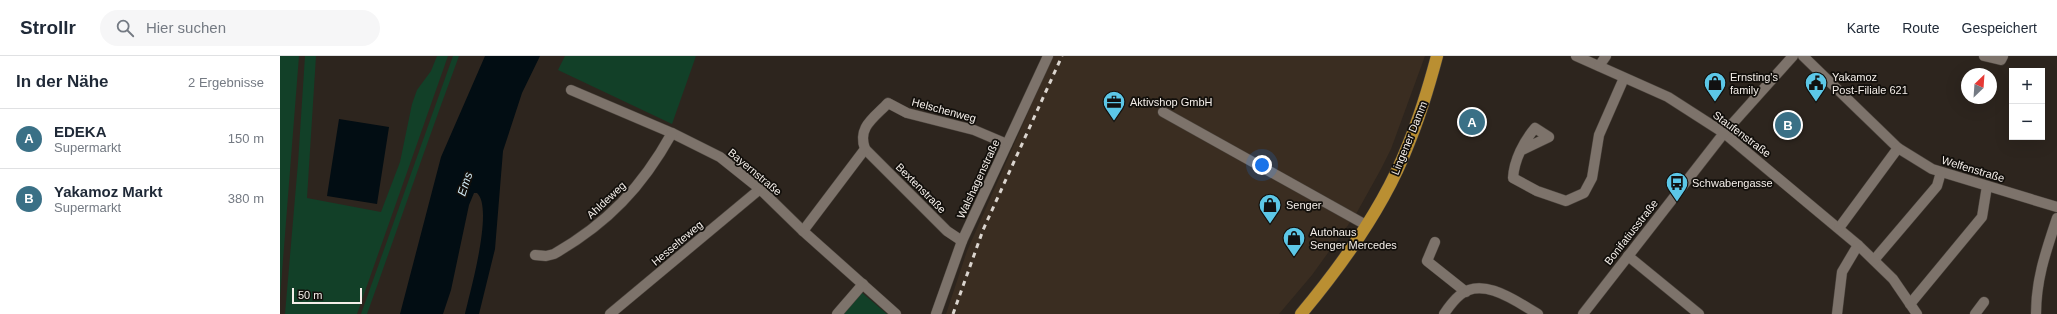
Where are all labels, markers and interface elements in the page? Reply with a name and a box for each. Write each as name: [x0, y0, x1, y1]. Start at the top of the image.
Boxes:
search box: [100, 10, 380, 46]
text: Strollr: [20, 17, 76, 38]
icon: search: [114, 17, 136, 39]
text: Hier suchen: [146, 19, 226, 36]
text: Karte: [1847, 20, 1880, 36]
text: Route: [1902, 20, 1940, 36]
text: Gespeichert: [1962, 20, 2037, 36]
north arrow: [1961, 68, 1997, 104]
map controls: [2009, 68, 2045, 140]
button: +: [2009, 68, 2045, 104]
shop icon: Ernsting's family: [1702, 70, 1728, 103]
public building icon: Yakamoz Post-Filiale 621: [1803, 70, 1829, 103]
place label: Ernsting's family: [1730, 71, 1778, 96]
place label: Yakamoz Post-Filiale 621: [1832, 71, 1908, 96]
text: In der Nähe: [16, 72, 109, 91]
text: 2 Ergebnisse: [188, 75, 264, 90]
office icon: Aktivshop GmbH: [1101, 89, 1127, 122]
street label: Helschenweg: [911, 96, 977, 124]
place label: Aktivshop GmbH: [1130, 96, 1213, 108]
street label: Lingener Damm: [1389, 99, 1429, 177]
button: −: [2009, 104, 2045, 140]
pin: A: [1459, 107, 1485, 137]
street label: Staufenstraße: [1711, 108, 1773, 160]
pin: B: [1775, 110, 1801, 140]
text: EDEKA: [54, 123, 107, 140]
text: A: [24, 131, 34, 146]
text: 150 m: [228, 131, 264, 146]
street label: Walshagenstraße: [954, 138, 1002, 220]
text: Supermarkt: [54, 140, 121, 155]
street label: Bayernstraße: [726, 146, 784, 198]
street label: Welfenstraße: [1940, 154, 2006, 184]
your location: [1252, 155, 1272, 175]
street label: Bextenstraße: [894, 161, 948, 215]
water label: Ems: [455, 170, 475, 198]
bus stop icon: Schwabengasse: [1664, 170, 1690, 203]
place label: Schwabengasse: [1692, 177, 1773, 189]
street label: Ahldeweg: [584, 179, 628, 221]
text: Yakamoz Markt: [54, 183, 162, 200]
text: B: [24, 191, 34, 206]
text: 380 m: [228, 191, 264, 206]
shop icon: Senger: [1257, 192, 1283, 225]
street label: Bonifatiusstraße: [1602, 197, 1660, 267]
place label: Senger: [1286, 199, 1322, 211]
text: Supermarkt: [54, 200, 121, 215]
street label: Hesselteweg: [649, 218, 705, 268]
shop icon: Autohaus Senger Mercedes: [1281, 225, 1307, 258]
place label: Autohaus Senger Mercedes: [1310, 226, 1397, 251]
scale bar: [292, 286, 362, 305]
text: 50 m: [298, 289, 322, 301]

